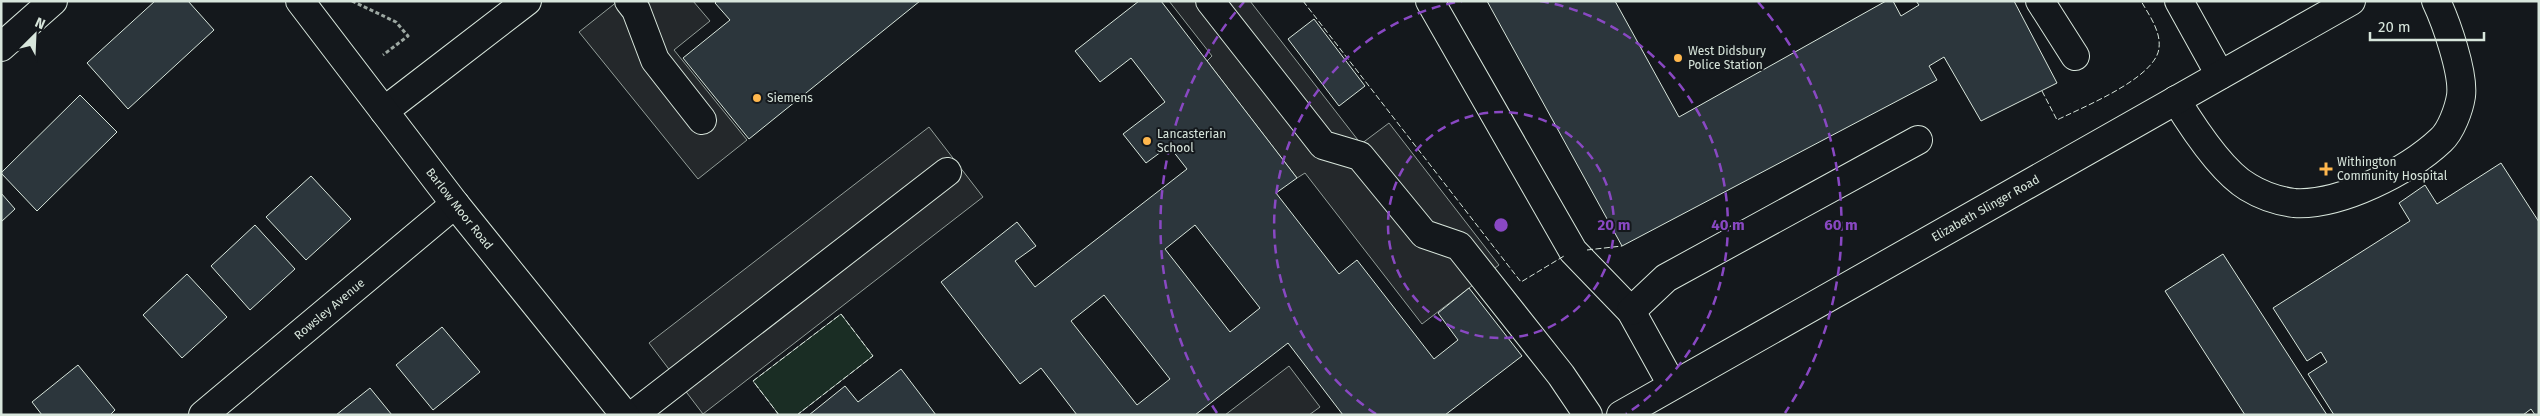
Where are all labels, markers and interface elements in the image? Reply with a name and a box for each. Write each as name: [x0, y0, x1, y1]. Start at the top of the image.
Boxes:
north arrow: [10, 10, 60, 60]
scale bar: [2370, 10, 2484, 42]
text: N: [32, 14, 48, 33]
text: 20 m: [2378, 18, 2411, 36]
place label: West Didsbury Police Station: [1688, 44, 1766, 72]
marker: West Didsbury Police Station: [1672, 52, 1684, 64]
place label: Siemens: [767, 91, 813, 105]
marker: Siemens: [751, 92, 763, 104]
place label: Lancasterian School: [1157, 127, 1226, 155]
marker: Lancasterian School: [1141, 135, 1153, 147]
place label: Withington Community Hospital: [2337, 155, 2448, 183]
marker: Withington Community Hospital: [2319, 162, 2333, 176]
street label: Barlow Moor Road: [423, 165, 496, 252]
street label: Elizabeth Slinger Road: [1929, 172, 2042, 244]
centre of rings: [1492, 216, 1510, 234]
text: 20 m: [1598, 216, 1630, 234]
text: 40 m: [1711, 216, 1745, 234]
text: 60 m: [1824, 216, 1858, 234]
street label: Rowsley Avenue: [292, 276, 367, 342]

